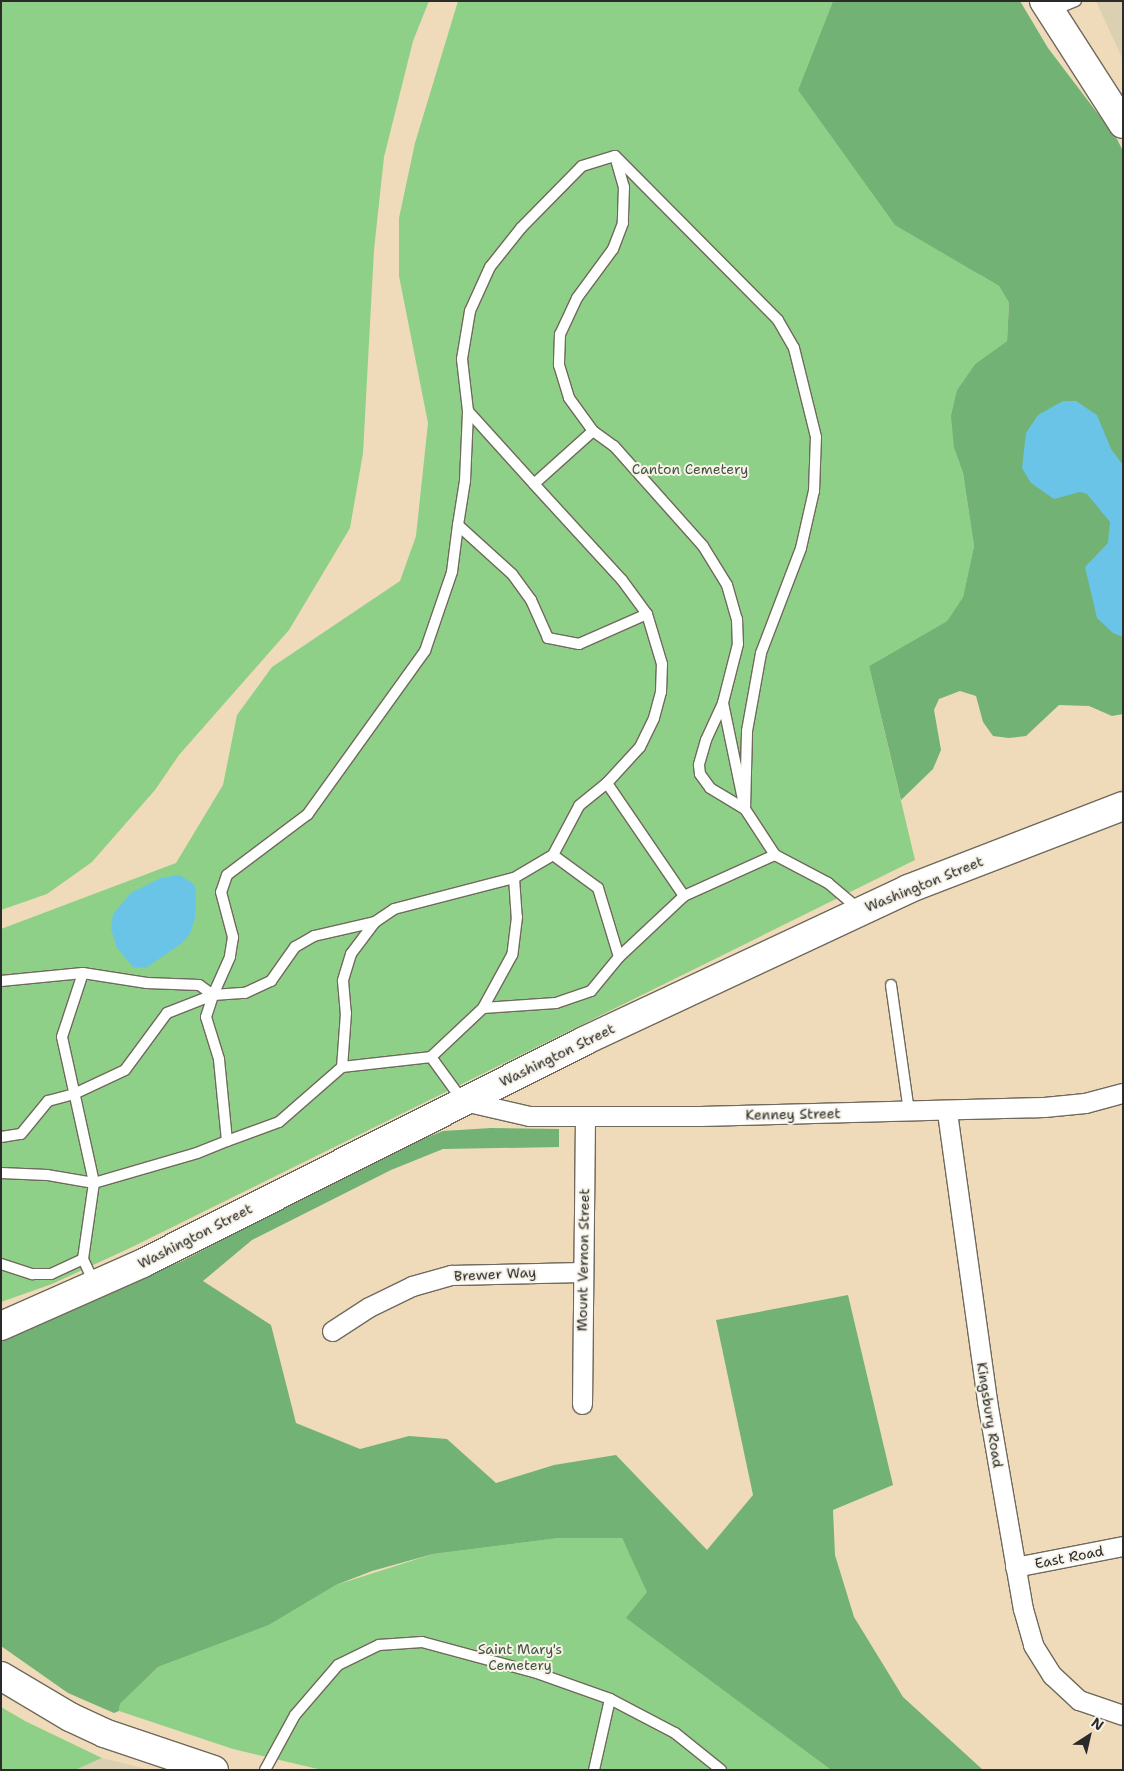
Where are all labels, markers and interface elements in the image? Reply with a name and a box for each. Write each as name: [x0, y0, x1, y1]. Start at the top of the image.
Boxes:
park label: Canton Cemetery: [632, 461, 748, 477]
street label: Washington Street: [862, 853, 986, 915]
street label: Washington Street: [497, 1020, 617, 1090]
street label: Kenney Street: [745, 1105, 841, 1123]
street label: Mount Vernon Street: [573, 1188, 593, 1332]
street label: Washington Street: [135, 1200, 255, 1272]
street label: Brewer Way: [454, 1263, 536, 1285]
street label: Kingsbury Road: [973, 1361, 1007, 1469]
street label: East Road: [1033, 1542, 1105, 1572]
park label: Saint Mary's Cemetery: [478, 1641, 562, 1674]
north arrow: [1064, 1711, 1114, 1761]
text: N: [1088, 1713, 1107, 1734]

